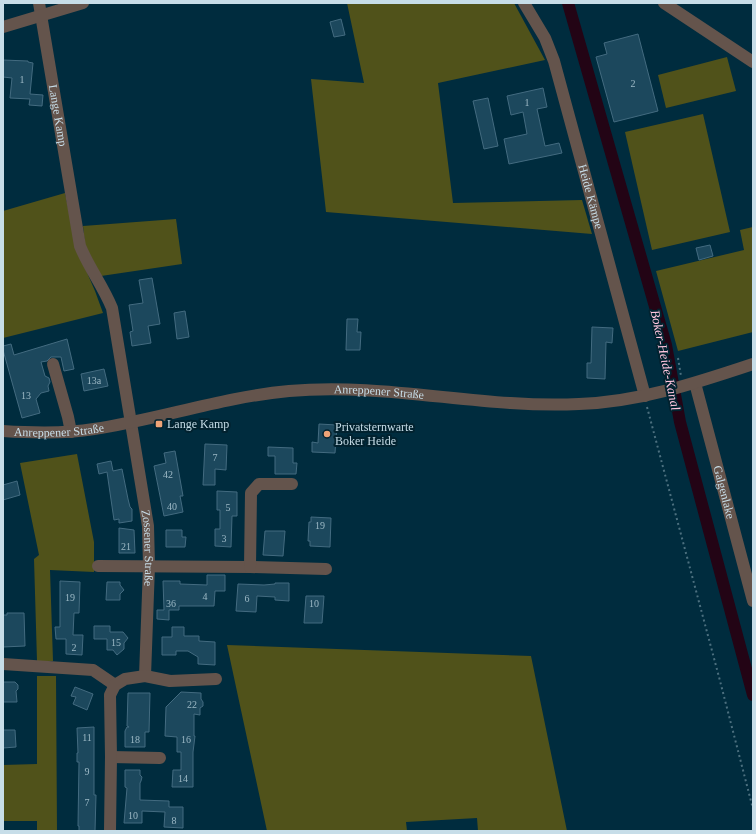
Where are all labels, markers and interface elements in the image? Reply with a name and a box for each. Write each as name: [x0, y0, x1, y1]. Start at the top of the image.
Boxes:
house number: 1: [20, 74, 25, 85]
house number: 2: [631, 78, 636, 89]
street label: Lange Kamp: [46, 84, 70, 147]
house number: 1: [525, 97, 530, 108]
street label: Heide Kämpe: [575, 163, 606, 230]
water label: Boker-Heide-Kanal: [648, 309, 684, 412]
house number: 13a: [87, 375, 102, 386]
street label: Anreppener Straße: [334, 382, 425, 402]
house number: 13: [21, 390, 31, 401]
place label: Lange Kamp: [167, 417, 229, 431]
marker: Lange Kamp: [154, 419, 164, 429]
place label: Privatsternwarte Boker Heide: [335, 420, 414, 448]
street label: Anreppener Straße: [13, 421, 105, 440]
marker: Privatsternwarte Boker Heide: [322, 429, 332, 439]
house number: 7: [213, 452, 218, 463]
street label: Galgenlake: [710, 464, 738, 520]
house number: 42: [163, 469, 173, 480]
house number: 40: [167, 501, 177, 512]
house number: 5: [226, 502, 231, 513]
street label: Zossener Straße: [138, 508, 156, 587]
house number: 19: [315, 520, 325, 531]
house number: 3: [222, 533, 227, 544]
house number: 21: [121, 541, 131, 552]
house number: 4: [203, 591, 208, 602]
house number: 19: [65, 592, 75, 603]
house number: 6: [245, 593, 250, 604]
house number: 36: [166, 598, 176, 609]
house number: 10: [309, 598, 319, 609]
house number: 15: [111, 637, 121, 648]
house number: 2: [72, 642, 77, 653]
house number: 22: [187, 699, 197, 710]
house number: 11: [82, 732, 92, 743]
house number: 18: [130, 734, 140, 745]
house number: 16: [181, 734, 191, 745]
house number: 9: [85, 766, 90, 777]
house number: 14: [178, 773, 188, 784]
house number: 7: [85, 797, 90, 808]
house number: 10: [128, 810, 138, 821]
house number: 8: [172, 815, 177, 826]

